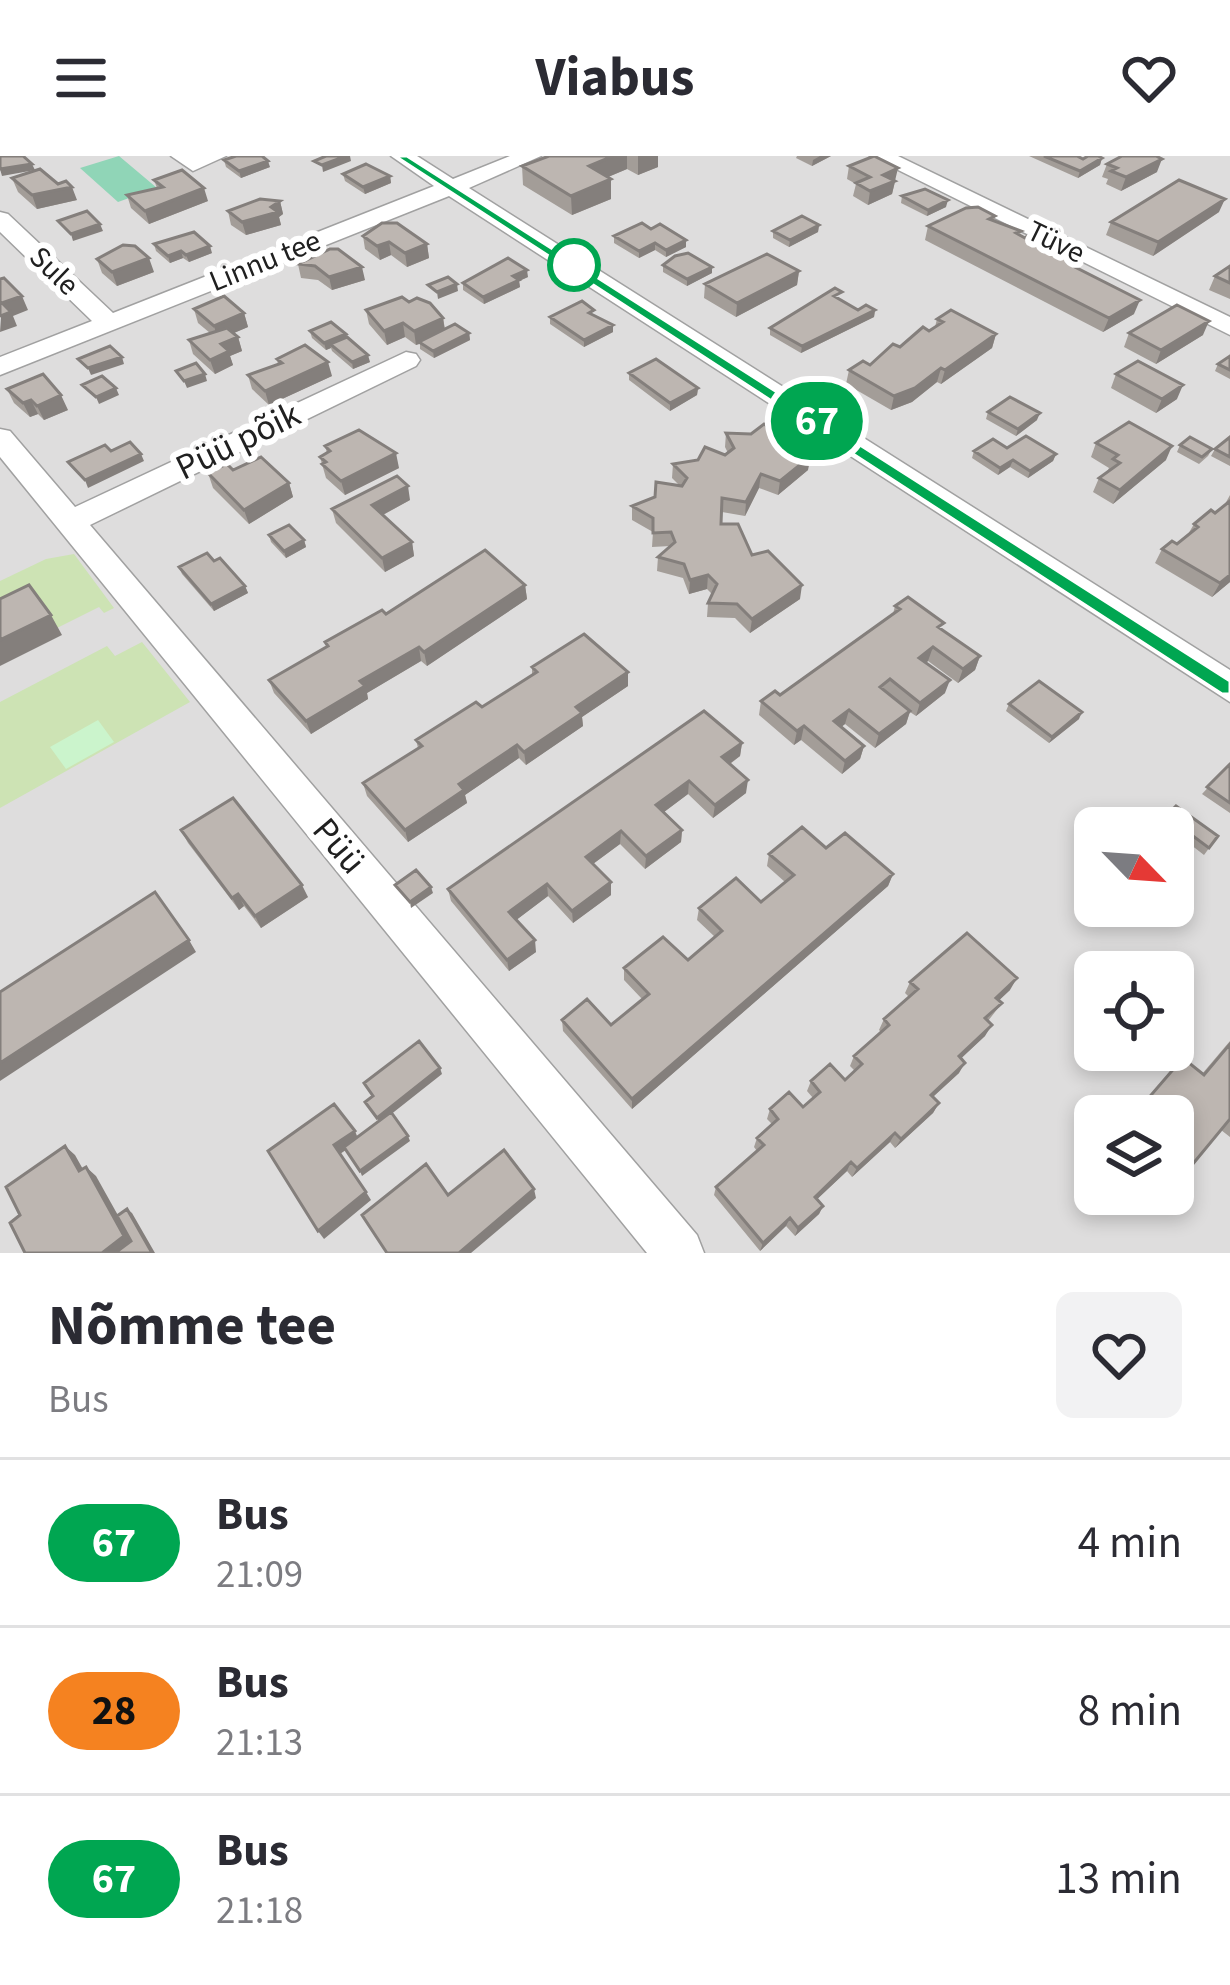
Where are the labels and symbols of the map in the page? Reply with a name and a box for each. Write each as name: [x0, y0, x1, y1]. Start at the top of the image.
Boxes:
street label: Tüve: [1020, 210, 1092, 274]
street label: Linnu tee: [203, 219, 327, 303]
street label: Sule: [19, 236, 89, 306]
unlabelled marker: [549, 240, 599, 290]
line badge: 67: [763, 382, 871, 460]
street label: Püü põik: [167, 389, 309, 493]
street label: Püü: [300, 807, 378, 885]
north arrow: [1074, 807, 1194, 927]

